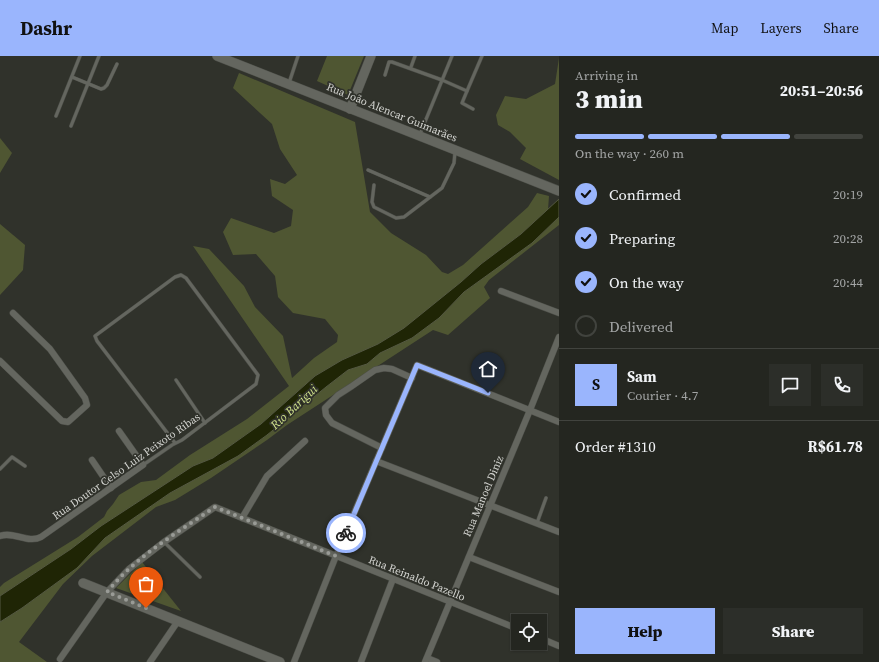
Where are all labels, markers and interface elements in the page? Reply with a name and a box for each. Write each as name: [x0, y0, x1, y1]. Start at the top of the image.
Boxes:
text: Dashr: [20, 15, 72, 41]
text: Map: [711, 18, 738, 38]
text: Layers: [760, 18, 802, 38]
text: Share: [824, 18, 859, 38]
text: Arriving in: [575, 67, 638, 84]
street label: Rua João Alencar Guimarães: [324, 79, 460, 146]
text: 20:51–20:56: [780, 80, 863, 101]
text: 3 min: [575, 81, 643, 117]
text: On the way · 260 m: [575, 145, 684, 162]
icon: check: [575, 183, 597, 205]
text: Confirmed: [609, 184, 681, 205]
text: 20:19: [833, 186, 863, 203]
icon: check: [575, 227, 597, 249]
text: Preparing: [609, 228, 675, 249]
text: 20:28: [833, 230, 863, 247]
icon: check: [575, 271, 597, 293]
text: On the way: [609, 272, 684, 293]
text: 20:44: [833, 274, 863, 291]
text: Delivered: [609, 316, 673, 337]
pin: [471, 352, 505, 393]
icon: home: [477, 358, 499, 380]
button: chat: [769, 364, 811, 406]
button: phone: [821, 364, 863, 406]
text: Sam: [627, 366, 657, 387]
text: S: [592, 374, 600, 395]
water label: Rio Barigui: [266, 381, 321, 433]
text: Courier · 4.7: [627, 387, 698, 404]
street label: Rua Doutor Celso Luiz Peixoto Ribas: [49, 409, 203, 523]
text: Order #1310: [575, 436, 656, 457]
text: R$61.78: [808, 436, 863, 457]
street label: Rua Manoel Diniz: [460, 453, 507, 539]
courier: [326, 513, 366, 553]
icon: bike: [335, 522, 357, 544]
street label: Rua Reinaldo Pazello: [366, 552, 467, 605]
pin: [129, 567, 163, 608]
icon: bag: [135, 573, 157, 595]
button: Help: [575, 608, 715, 654]
button: Share: [723, 608, 863, 654]
map controls: [511, 614, 547, 650]
button: locate: [511, 614, 547, 650]

